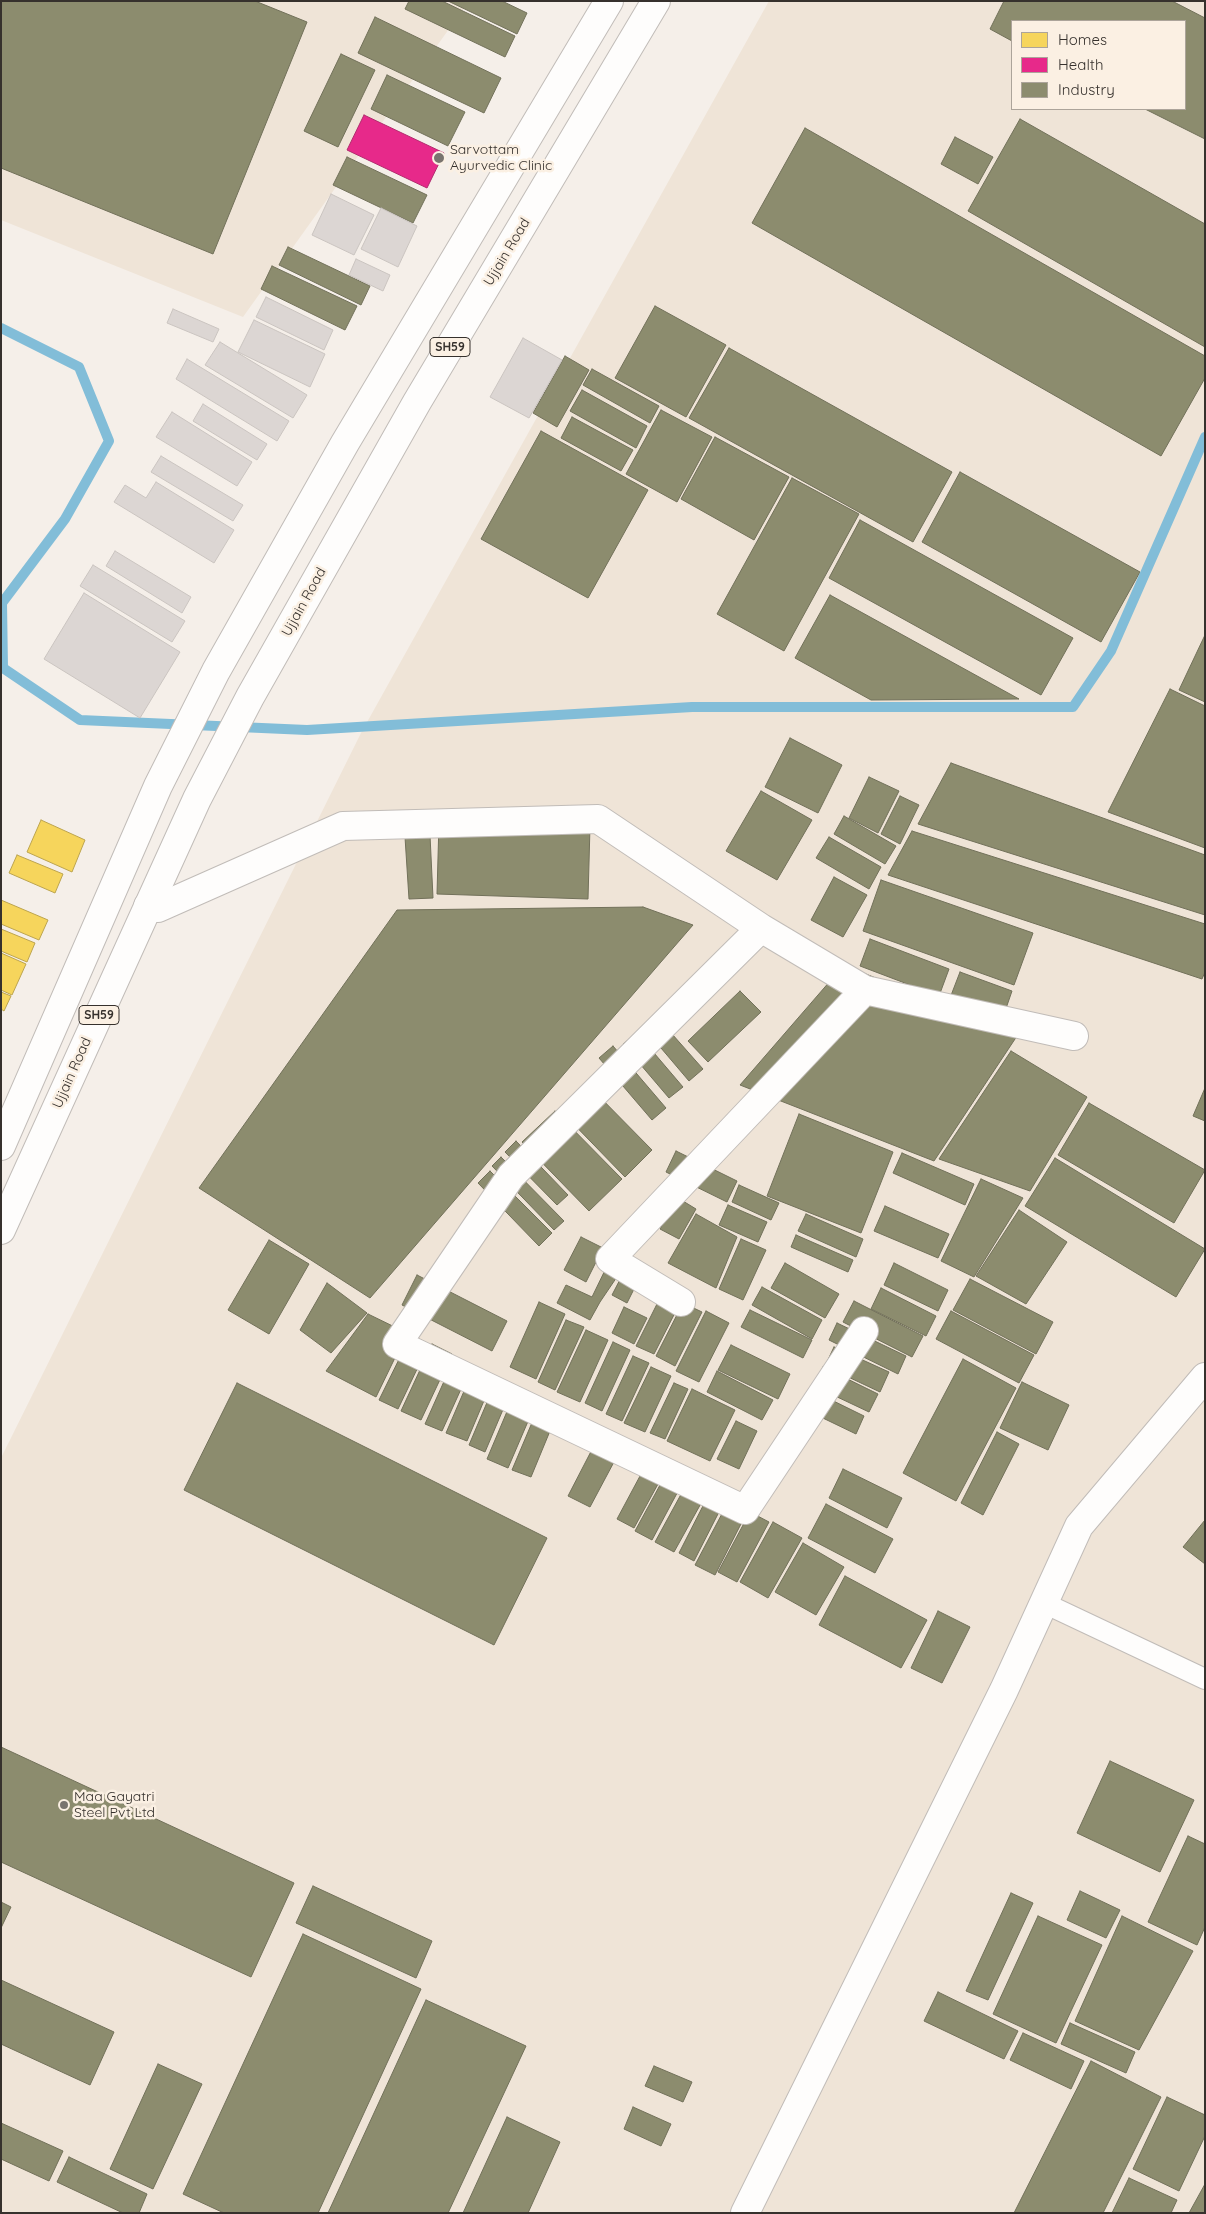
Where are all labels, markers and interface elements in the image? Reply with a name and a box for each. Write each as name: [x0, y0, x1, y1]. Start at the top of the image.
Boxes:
legend: [1011, 20, 1186, 110]
text: Homes: [1058, 30, 1107, 49]
text: Health: [1058, 55, 1103, 74]
text: Industry: [1058, 80, 1115, 99]
place label: Sarvottam Ayurvedic Clinic: [450, 142, 552, 174]
marker: Sarvottam Ayurvedic Clinic: [432, 151, 446, 165]
street label: Ujjain Road: [480, 215, 534, 289]
road number: SH59: [430, 338, 470, 357]
street label: Ujjain Road: [278, 565, 330, 639]
road number: SH59: [79, 1006, 119, 1024]
street label: Ujjain Road: [49, 1035, 95, 1111]
place label: Maa Gayatri Steel Pvt Ltd: [74, 1789, 155, 1821]
marker: Maa Gayatri Steel Pvt Ltd: [58, 1799, 70, 1811]

